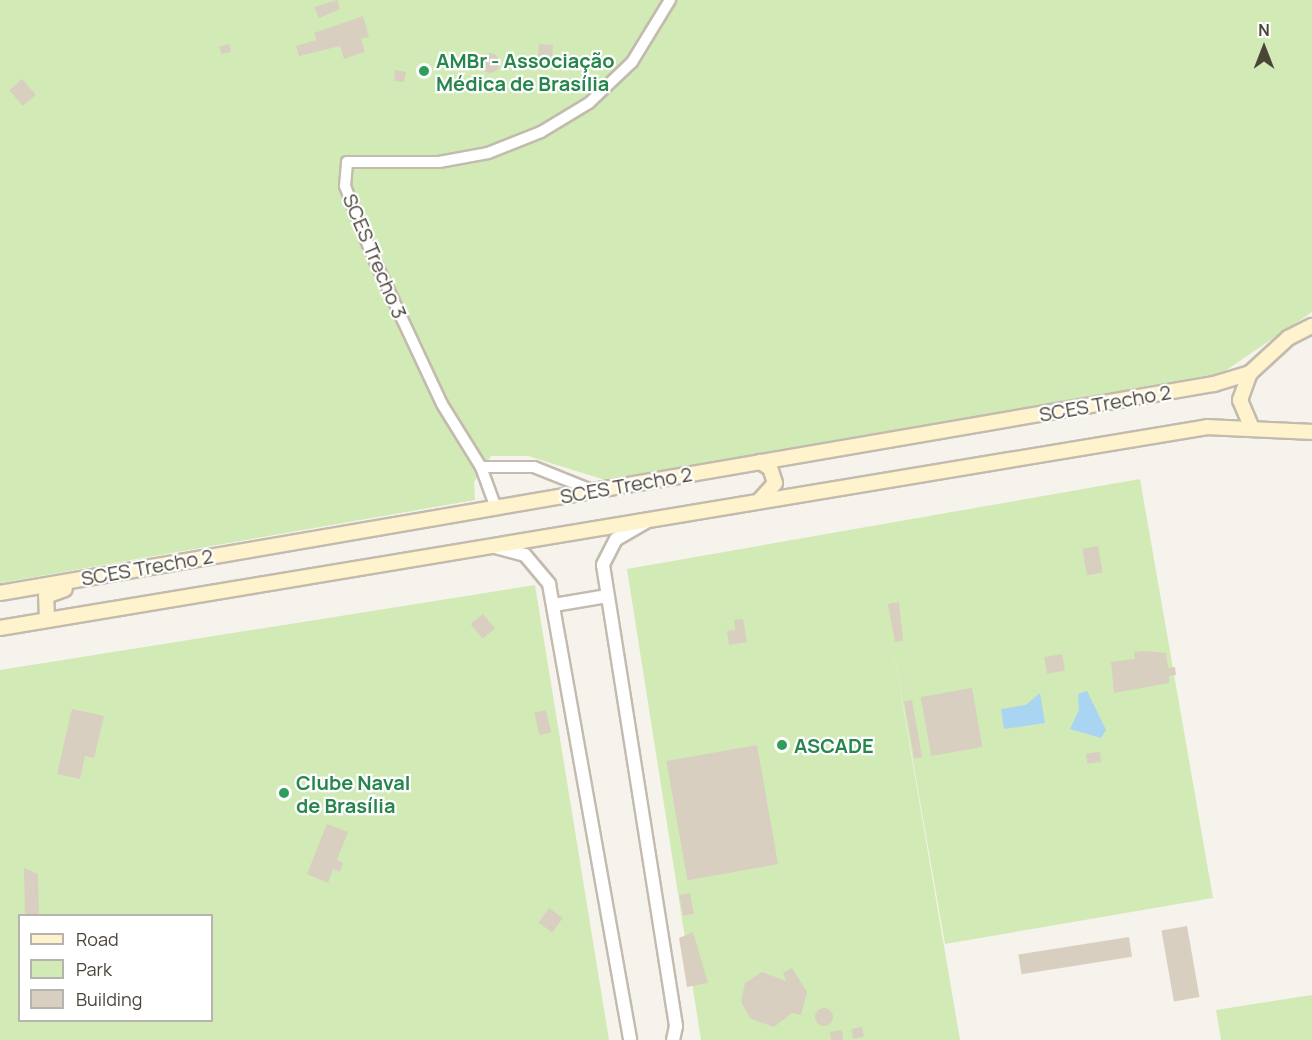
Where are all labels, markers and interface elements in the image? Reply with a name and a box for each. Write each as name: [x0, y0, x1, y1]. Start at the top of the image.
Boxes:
north arrow: [1234, 18, 1294, 78]
text: N: [1258, 19, 1270, 41]
place label: AMBr - Associação Médica de Brasília: [436, 48, 615, 95]
marker: AMBr - Associação Médica de Brasília: [417, 64, 431, 78]
street label: SCES Trecho 3: [338, 190, 412, 322]
street label: SCES Trecho 2: [1037, 380, 1173, 426]
street label: SCES Trecho 2: [558, 462, 694, 508]
street label: SCES Trecho 2: [79, 544, 215, 590]
place label: ASCADE: [794, 733, 874, 757]
marker: ASCADE: [775, 738, 789, 752]
place label: Clube Naval de Brasília: [296, 770, 410, 817]
marker: Clube Naval de Brasília: [277, 786, 291, 800]
legend: [18, 914, 213, 1022]
text: Road: [76, 927, 119, 951]
text: Park: [76, 957, 112, 981]
text: Building: [76, 987, 142, 1011]

